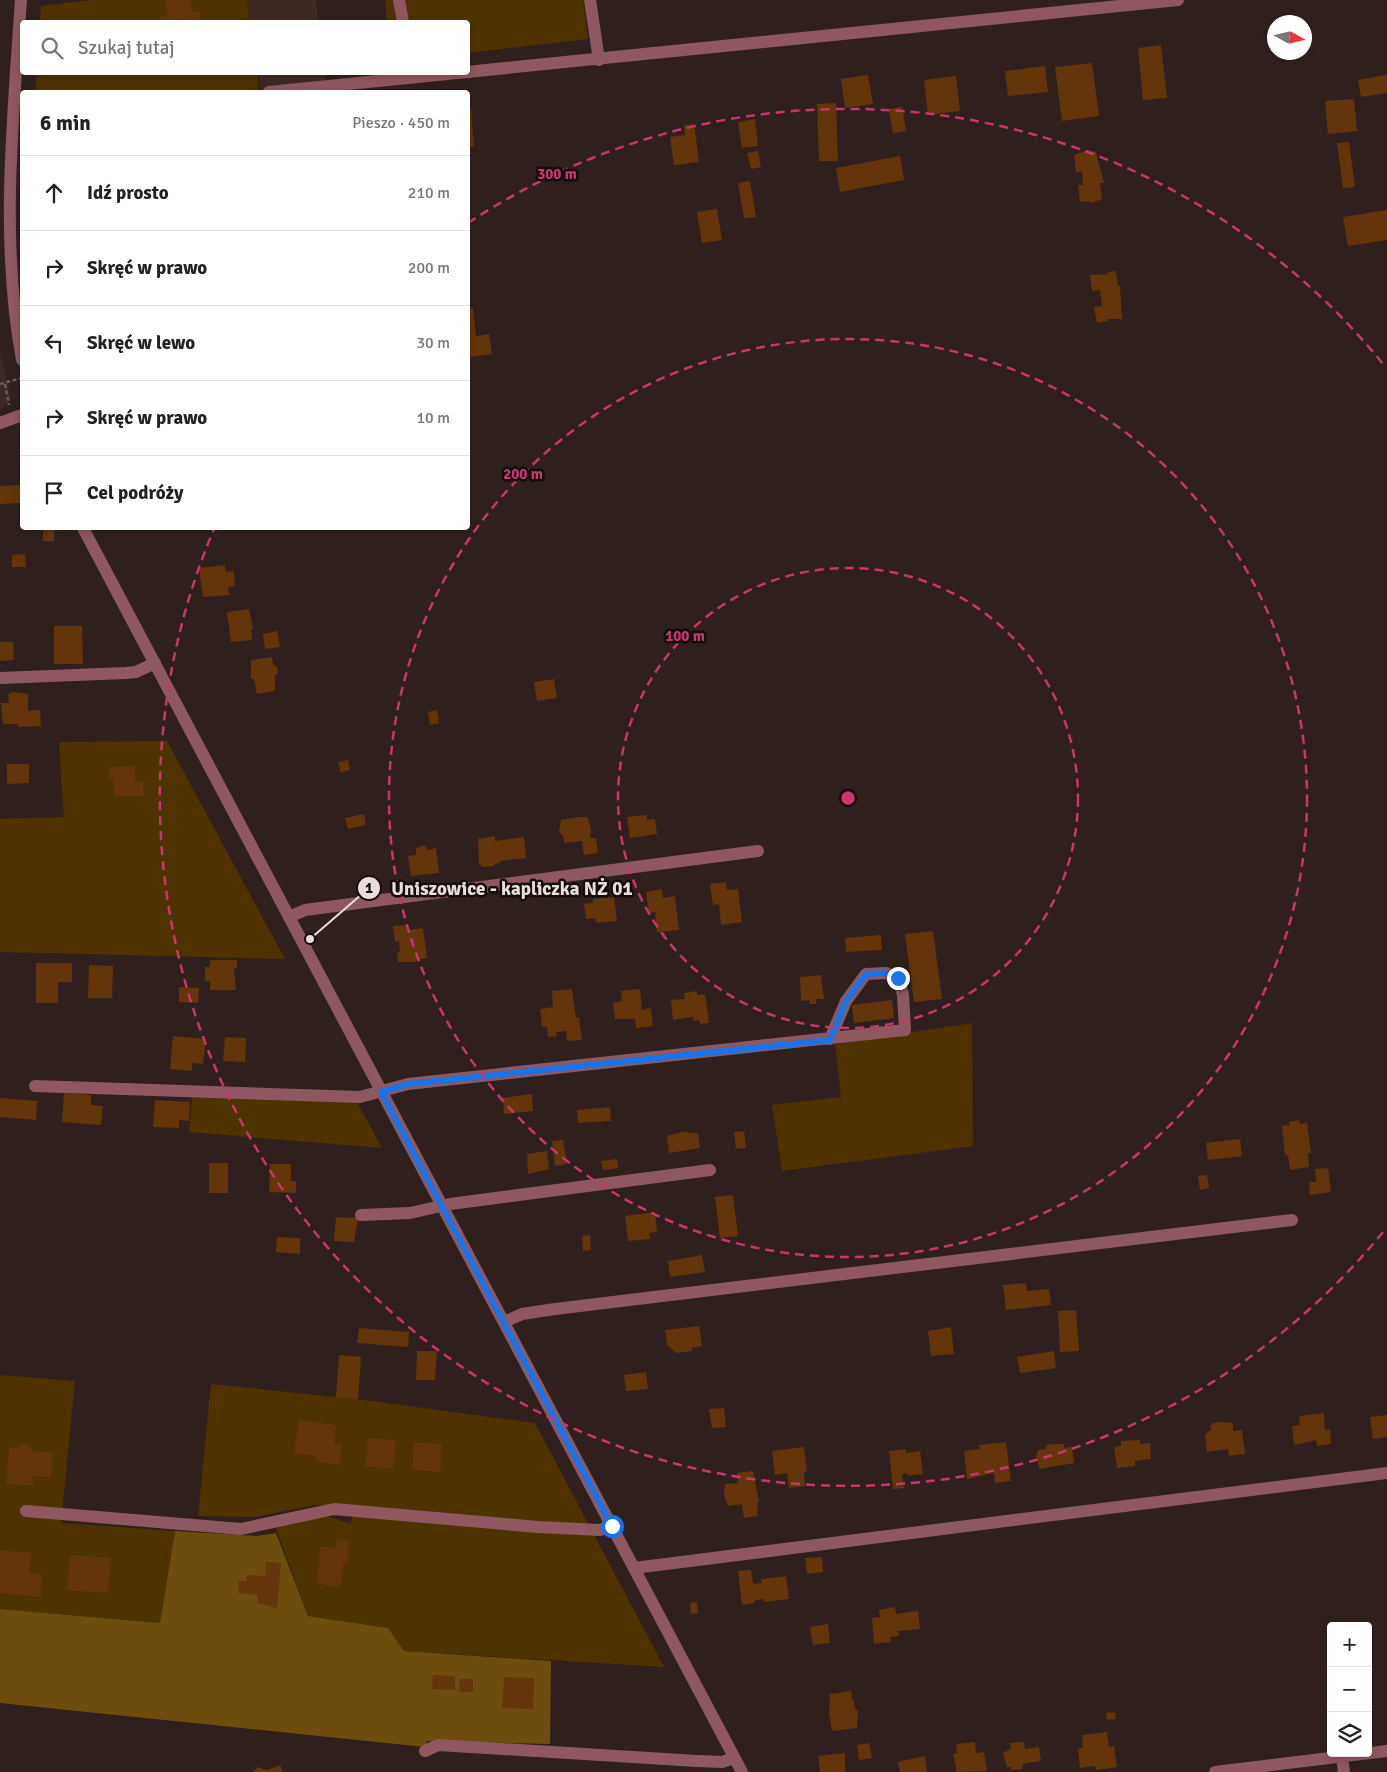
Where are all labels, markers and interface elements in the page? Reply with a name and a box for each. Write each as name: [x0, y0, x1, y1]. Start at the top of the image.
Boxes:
north arrow: [1267, 15, 1312, 60]
search box: [20, 20, 470, 75]
icon: search: [38, 34, 66, 62]
text: Szukaj tutaj: [78, 36, 175, 60]
text: 6 min: [40, 110, 91, 136]
text: Pieszo · 450 m: [352, 113, 450, 133]
text: 300 m: [537, 165, 577, 183]
icon: ahead: [40, 179, 68, 207]
text: Idź prosto: [87, 181, 169, 205]
text: 210 m: [408, 183, 450, 203]
icon: right: [40, 254, 68, 282]
text: Skręć w prawo: [87, 256, 207, 280]
text: 200 m: [408, 258, 450, 278]
icon: left: [40, 329, 68, 357]
text: Skręć w lewo: [87, 331, 195, 355]
text: 30 m: [416, 333, 450, 353]
icon: right: [40, 404, 68, 432]
text: Skręć w prawo: [87, 406, 207, 430]
text: 10 m: [416, 408, 450, 428]
text: 200 m: [503, 465, 543, 483]
icon: arrive: [40, 479, 68, 507]
text: Cel podróży: [87, 481, 183, 505]
text: 100 m: [665, 627, 705, 645]
centre of rings: [839, 789, 857, 807]
callout: Uniszowice - kapliczka NŻ 01: [356, 871, 643, 905]
text: Uniszowice - kapliczka NŻ 01: [391, 877, 633, 901]
text: 1: [365, 879, 373, 897]
route end: [887, 967, 910, 990]
route start: [601, 1515, 624, 1538]
map controls: [1327, 1622, 1372, 1757]
button: +: [1327, 1622, 1372, 1667]
button: −: [1327, 1667, 1372, 1712]
button: layers: [1327, 1712, 1372, 1757]

